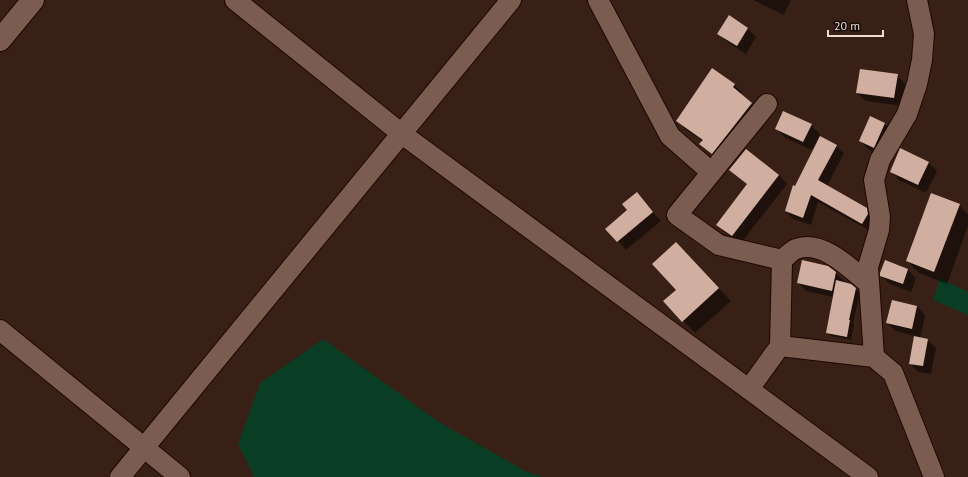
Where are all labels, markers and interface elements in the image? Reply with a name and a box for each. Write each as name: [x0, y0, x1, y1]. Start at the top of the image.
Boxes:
scale bar: [828, 12, 883, 38]
text: 20 m: [834, 18, 860, 33]

